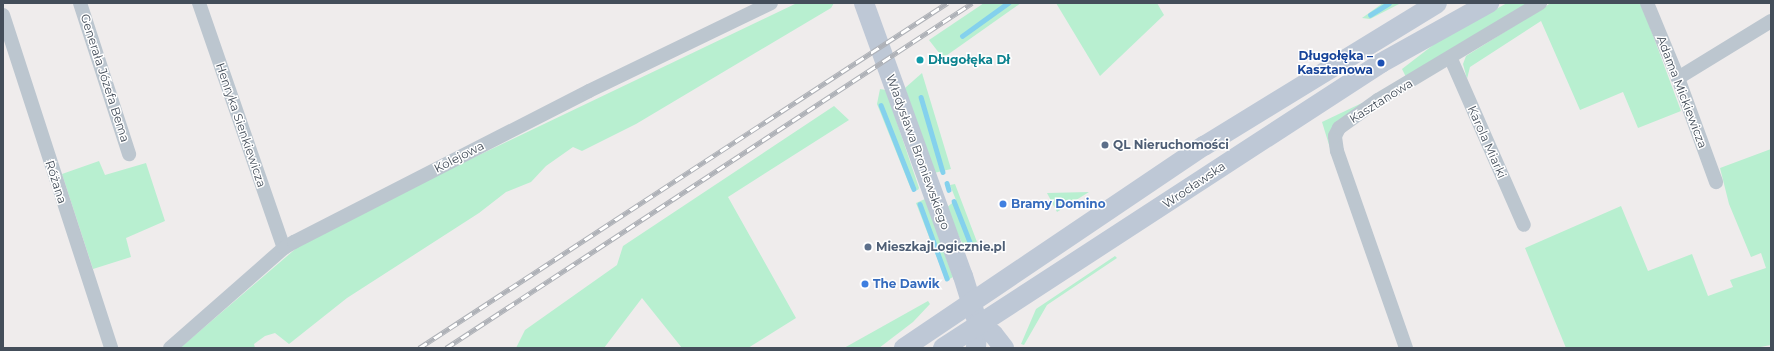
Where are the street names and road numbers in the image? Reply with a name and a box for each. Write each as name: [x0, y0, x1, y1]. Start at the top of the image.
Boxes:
street label: Generała Józefa Bema: [77, 12, 133, 144]
street label: Adama Mickiewicza: [1654, 34, 1710, 150]
street label: Henryka Sienkiewicza: [213, 61, 269, 189]
street label: Władysława Broniewskiego: [883, 72, 953, 232]
street label: Kasztanowa: [1347, 76, 1415, 126]
street label: Karola Miarki: [1465, 103, 1509, 181]
street label: Kolejowa: [432, 138, 486, 176]
street label: Różana: [42, 159, 70, 205]
street label: Wrocławska: [1160, 159, 1228, 211]

